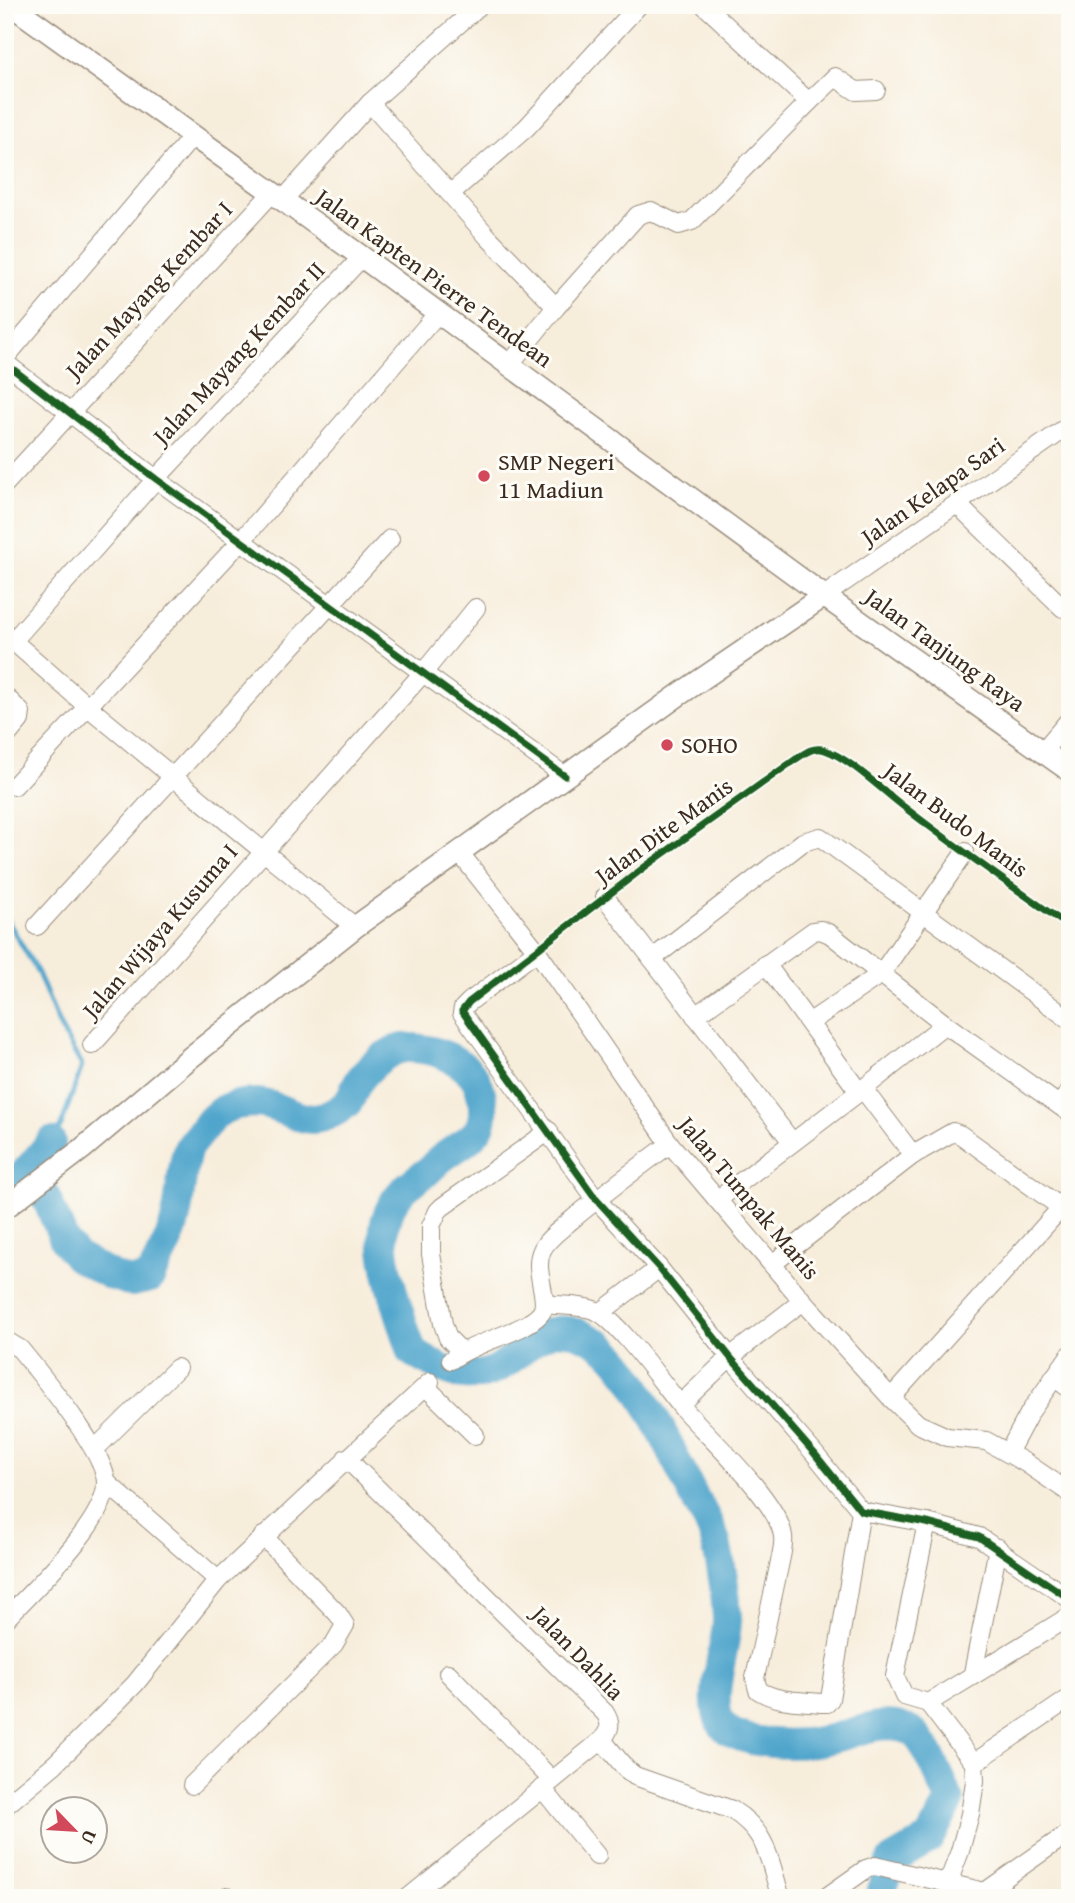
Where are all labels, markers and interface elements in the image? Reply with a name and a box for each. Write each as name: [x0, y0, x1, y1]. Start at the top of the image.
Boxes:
street label: Jalan Kapten Pierre Tendean: [306, 178, 561, 376]
street label: Jalan Mayang Kembar I: [55, 193, 240, 389]
street label: Jalan Mayang Kembar II: [142, 253, 333, 454]
street label: Jalan Kelapa Sari: [851, 428, 1012, 555]
place label: SMP Negeri 11 Madiun: [498, 444, 615, 507]
marker: SMP Negeri 11 Madiun: [476, 468, 492, 484]
street label: Jalan Tanjung Raya: [855, 577, 1033, 720]
place label: SOHO: [681, 727, 738, 762]
marker: SOHO: [659, 737, 675, 753]
street label: Jalan Budo Manis: [874, 752, 1036, 886]
street label: Jalan Dite Manis: [585, 769, 740, 894]
street label: Jalan Wijaya Kusuma I: [72, 835, 246, 1028]
street label: Jalan Tumpak Manis: [668, 1106, 828, 1287]
street label: Jalan Dahlia: [522, 1595, 633, 1708]
north arrow: [38, 1794, 108, 1864]
text: U: [74, 1825, 105, 1849]

